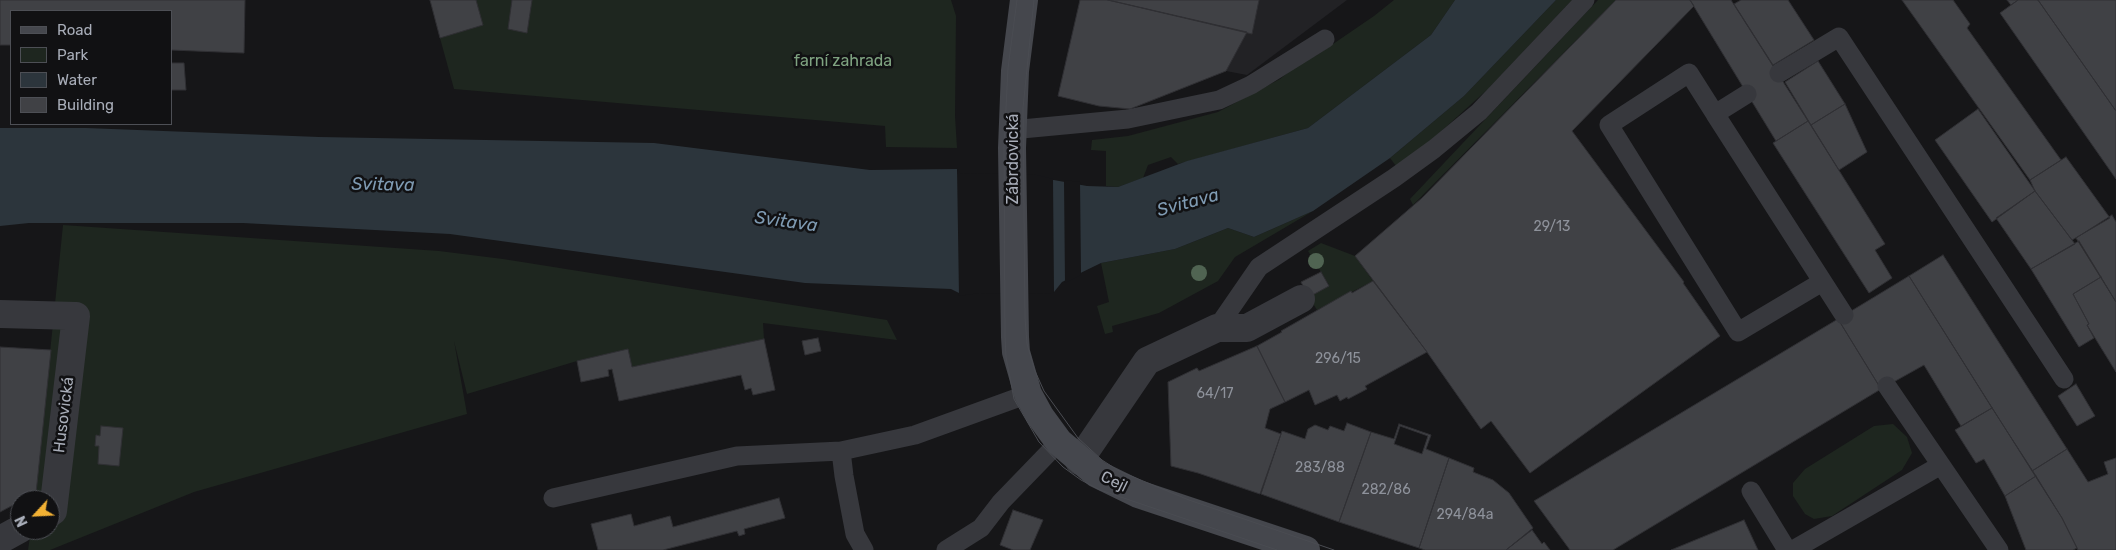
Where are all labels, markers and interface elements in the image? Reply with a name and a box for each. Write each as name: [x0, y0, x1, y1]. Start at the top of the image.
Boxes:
legend: [10, 10, 172, 125]
text: Road: [57, 21, 93, 39]
text: Park: [57, 46, 88, 64]
park label: farní zahrada: [794, 51, 892, 71]
text: Water: [57, 71, 97, 89]
text: Building: [57, 96, 114, 114]
street label: Zábrdovická: [1003, 114, 1023, 204]
water label: Svitava: [351, 174, 415, 196]
water label: Svitava: [1155, 184, 1221, 222]
water label: Svitava: [753, 207, 819, 237]
house number: 29/13: [1534, 219, 1570, 235]
house number: 296/15: [1315, 351, 1361, 367]
street label: Husovická: [50, 376, 78, 454]
house number: 64/17: [1197, 386, 1233, 402]
house number: 283/88: [1295, 460, 1345, 476]
street label: Cejl: [1097, 467, 1131, 497]
house number: 282/86: [1361, 482, 1411, 498]
north arrow: [10, 490, 60, 540]
house number: 294/84a: [1437, 507, 1493, 523]
text: N: [12, 513, 32, 529]

